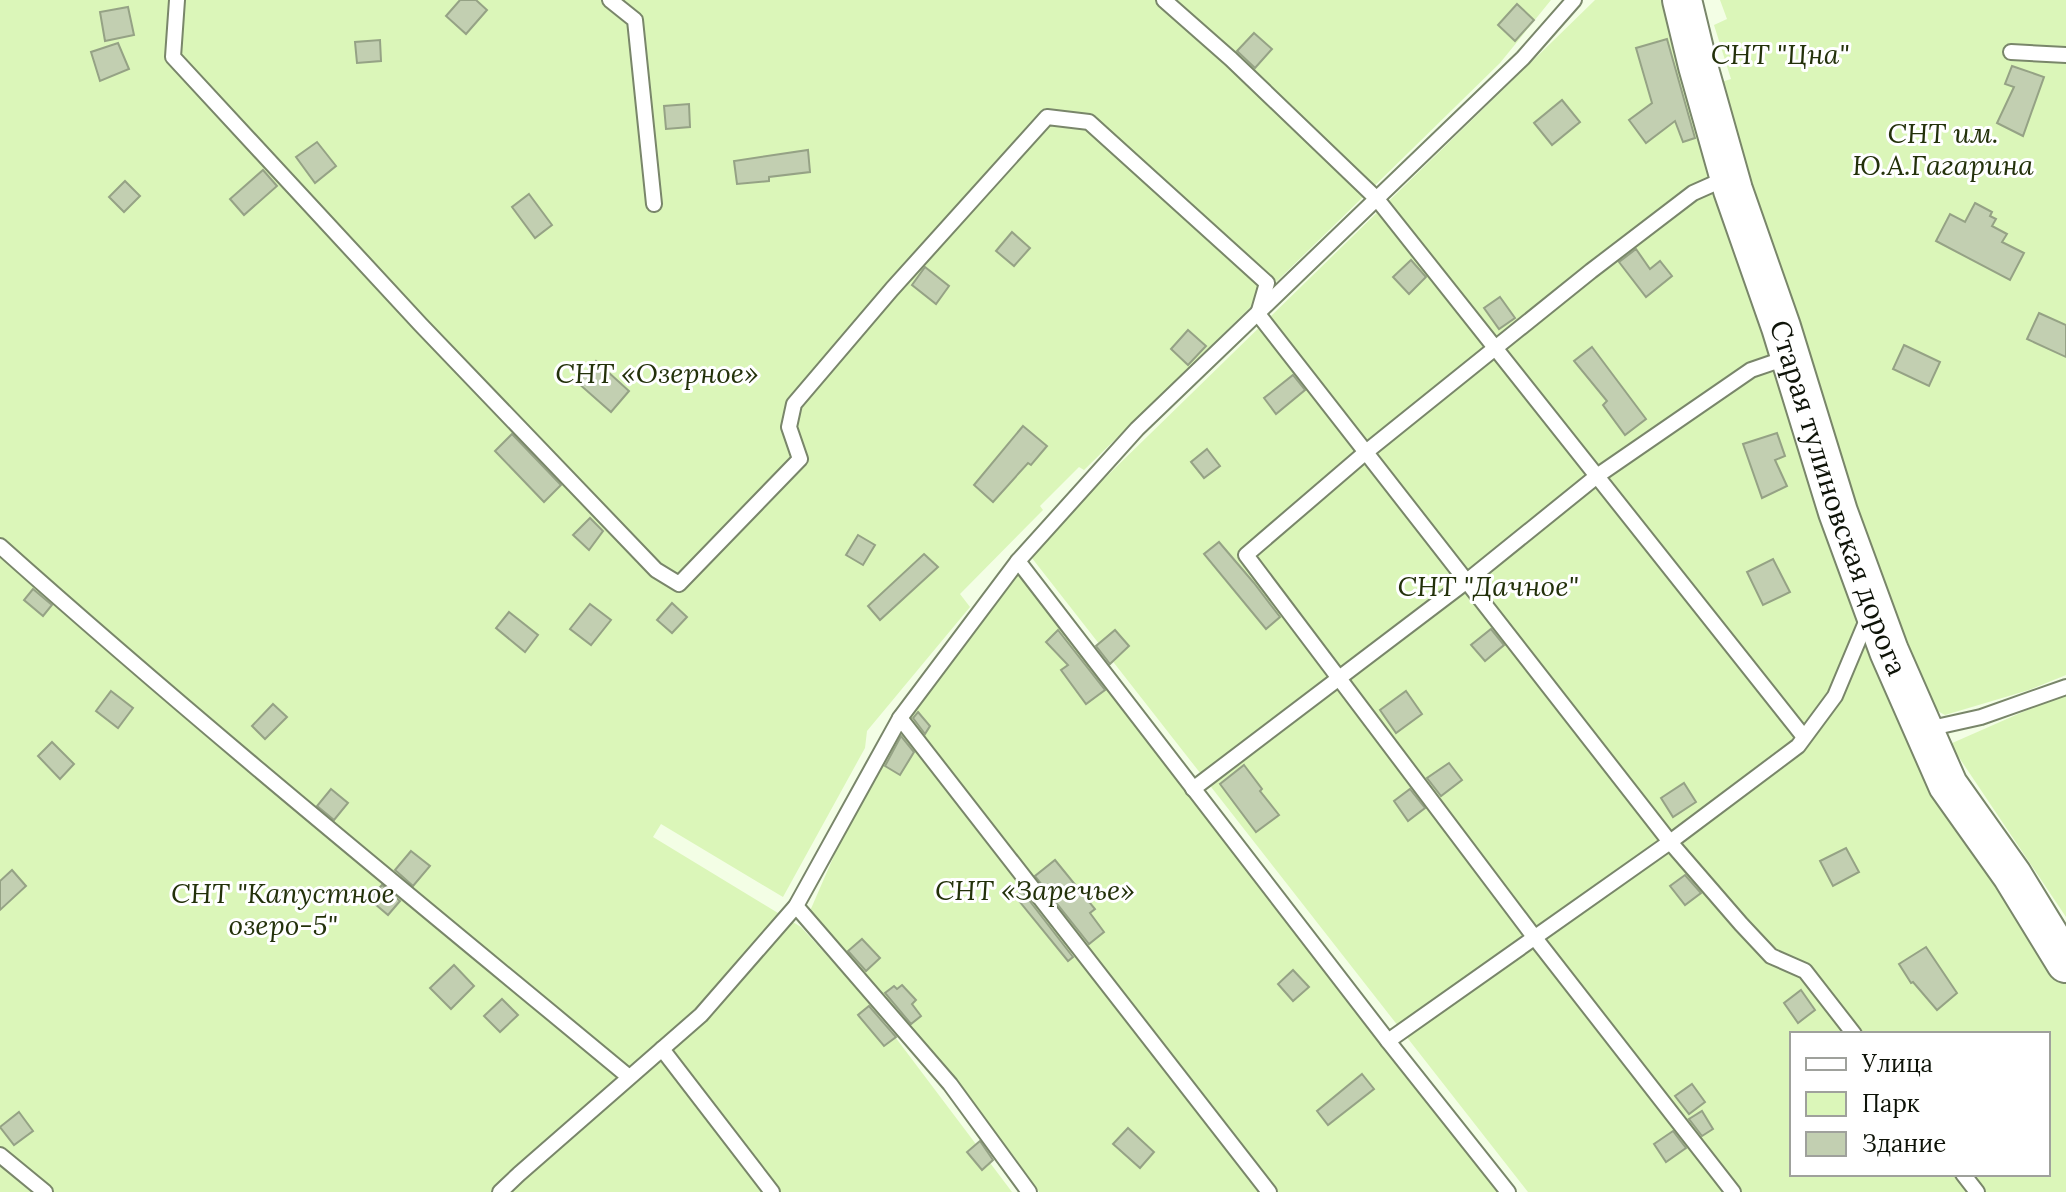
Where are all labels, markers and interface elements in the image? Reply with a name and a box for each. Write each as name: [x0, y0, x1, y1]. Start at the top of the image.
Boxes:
park label: СНТ "Цна": [1711, 36, 1849, 72]
park label: СНТ им. Ю.А.Гагарина: [1852, 115, 2034, 183]
street label: Старая тулиновская дорога: [1762, 316, 1915, 681]
park label: СНТ «Озерное»: [555, 355, 759, 391]
park label: СНТ "Дачное": [1398, 568, 1579, 604]
park label: СНТ «Заречье»: [935, 872, 1135, 908]
park label: СНТ "Капустное озеро-5": [171, 875, 395, 943]
legend: [1790, 1032, 2050, 1176]
text: Улица: [1861, 1048, 1933, 1079]
text: Парк: [1862, 1088, 1920, 1119]
text: Здание: [1862, 1128, 1946, 1159]

